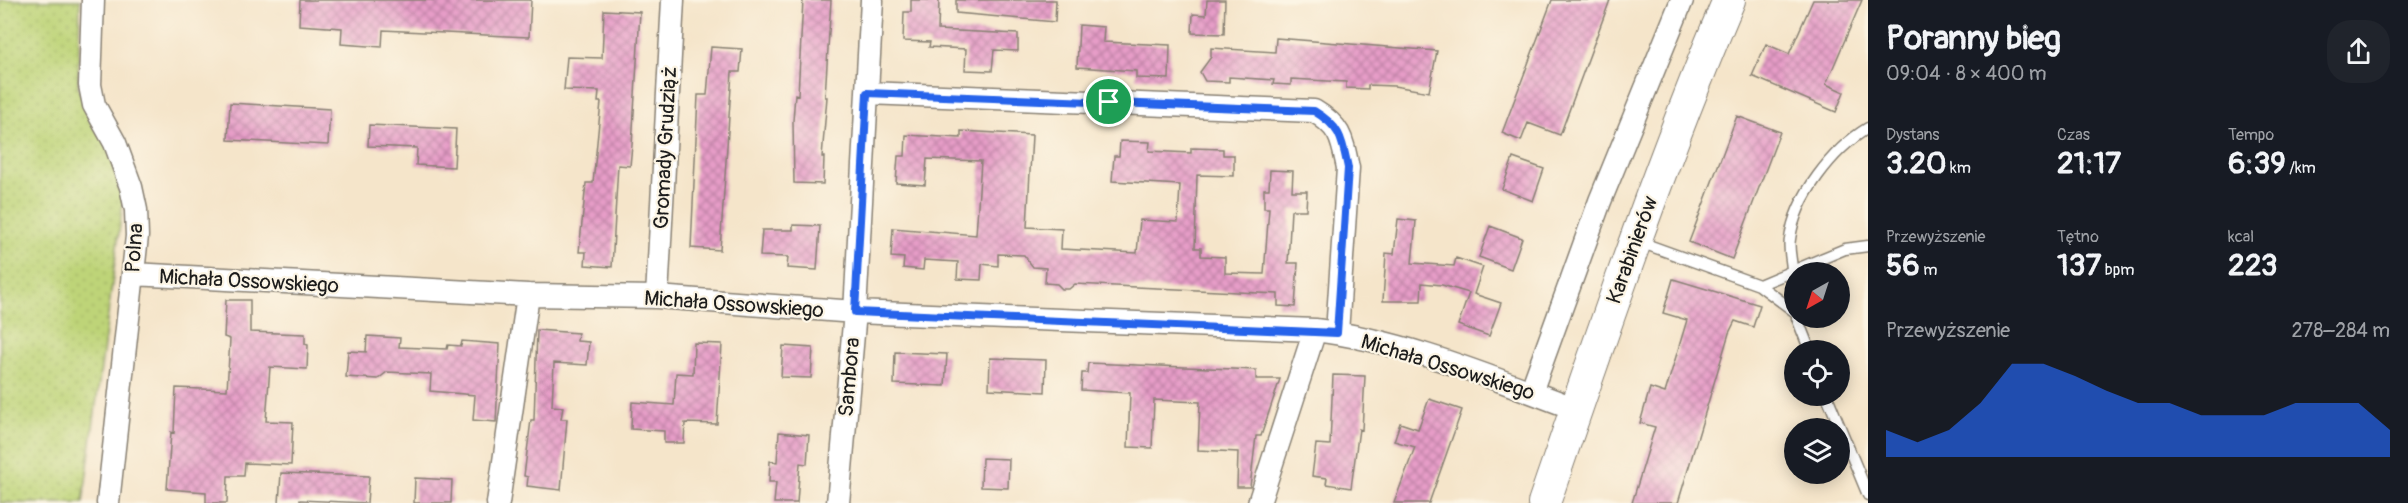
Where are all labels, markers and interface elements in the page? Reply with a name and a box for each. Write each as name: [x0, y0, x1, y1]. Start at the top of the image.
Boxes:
text: Poranny bieg: [1886, 18, 2061, 59]
button: share: [2327, 20, 2390, 83]
text: 09:04 · 8 × 400 m: [1886, 61, 2046, 86]
street label: Gromady Grudziąż: [648, 66, 683, 230]
pin: [1083, 76, 1134, 127]
icon: arrive: [1092, 85, 1125, 118]
text: Dystans: [1886, 125, 1939, 145]
text: Czas: [2057, 125, 2090, 145]
text: Tempo: [2228, 125, 2274, 145]
text: 3.20: [1886, 145, 1947, 182]
text: 21:17: [2057, 145, 2121, 182]
text: 6:39: [2228, 145, 2286, 182]
text: km: [1947, 158, 1971, 178]
text: /km: [2286, 158, 2316, 178]
street label: Karabinierów: [1601, 193, 1664, 308]
street label: Polna: [119, 222, 150, 274]
text: Przewyższenie: [1886, 227, 1985, 247]
text: Tętno: [2057, 227, 2099, 247]
text: kcal: [2228, 227, 2254, 247]
text: 56: [1886, 247, 1920, 284]
text: 137: [2057, 247, 2101, 284]
text: 223: [2228, 247, 2277, 284]
text: m: [1920, 260, 1937, 280]
text: bpm: [2101, 260, 2134, 280]
north arrow: [1784, 262, 1850, 328]
map controls: [1784, 262, 1850, 484]
street label: Michała Ossowskiego: [158, 263, 340, 300]
street label: Michała Ossowskiego: [643, 285, 825, 324]
text: Przewyższenie: [1886, 318, 2010, 343]
text: 278–284 m: [2291, 318, 2390, 343]
street label: Michała Ossowskiego: [1358, 328, 1538, 407]
street label: Sambora: [833, 336, 866, 418]
button: locate: [1784, 340, 1850, 406]
button: layers: [1784, 418, 1850, 484]

